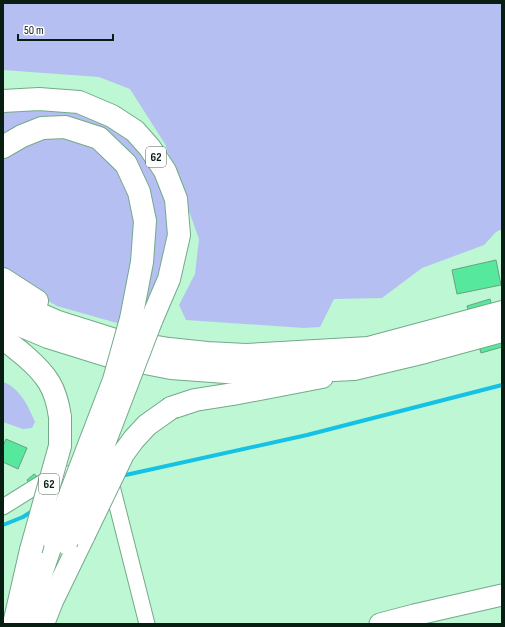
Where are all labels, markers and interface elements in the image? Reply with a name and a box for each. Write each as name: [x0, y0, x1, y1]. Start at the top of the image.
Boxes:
scale bar: [18, 16, 113, 42]
text: 50 m: [24, 23, 44, 38]
road number: 62: [146, 147, 166, 167]
road number: 62: [39, 474, 59, 494]

